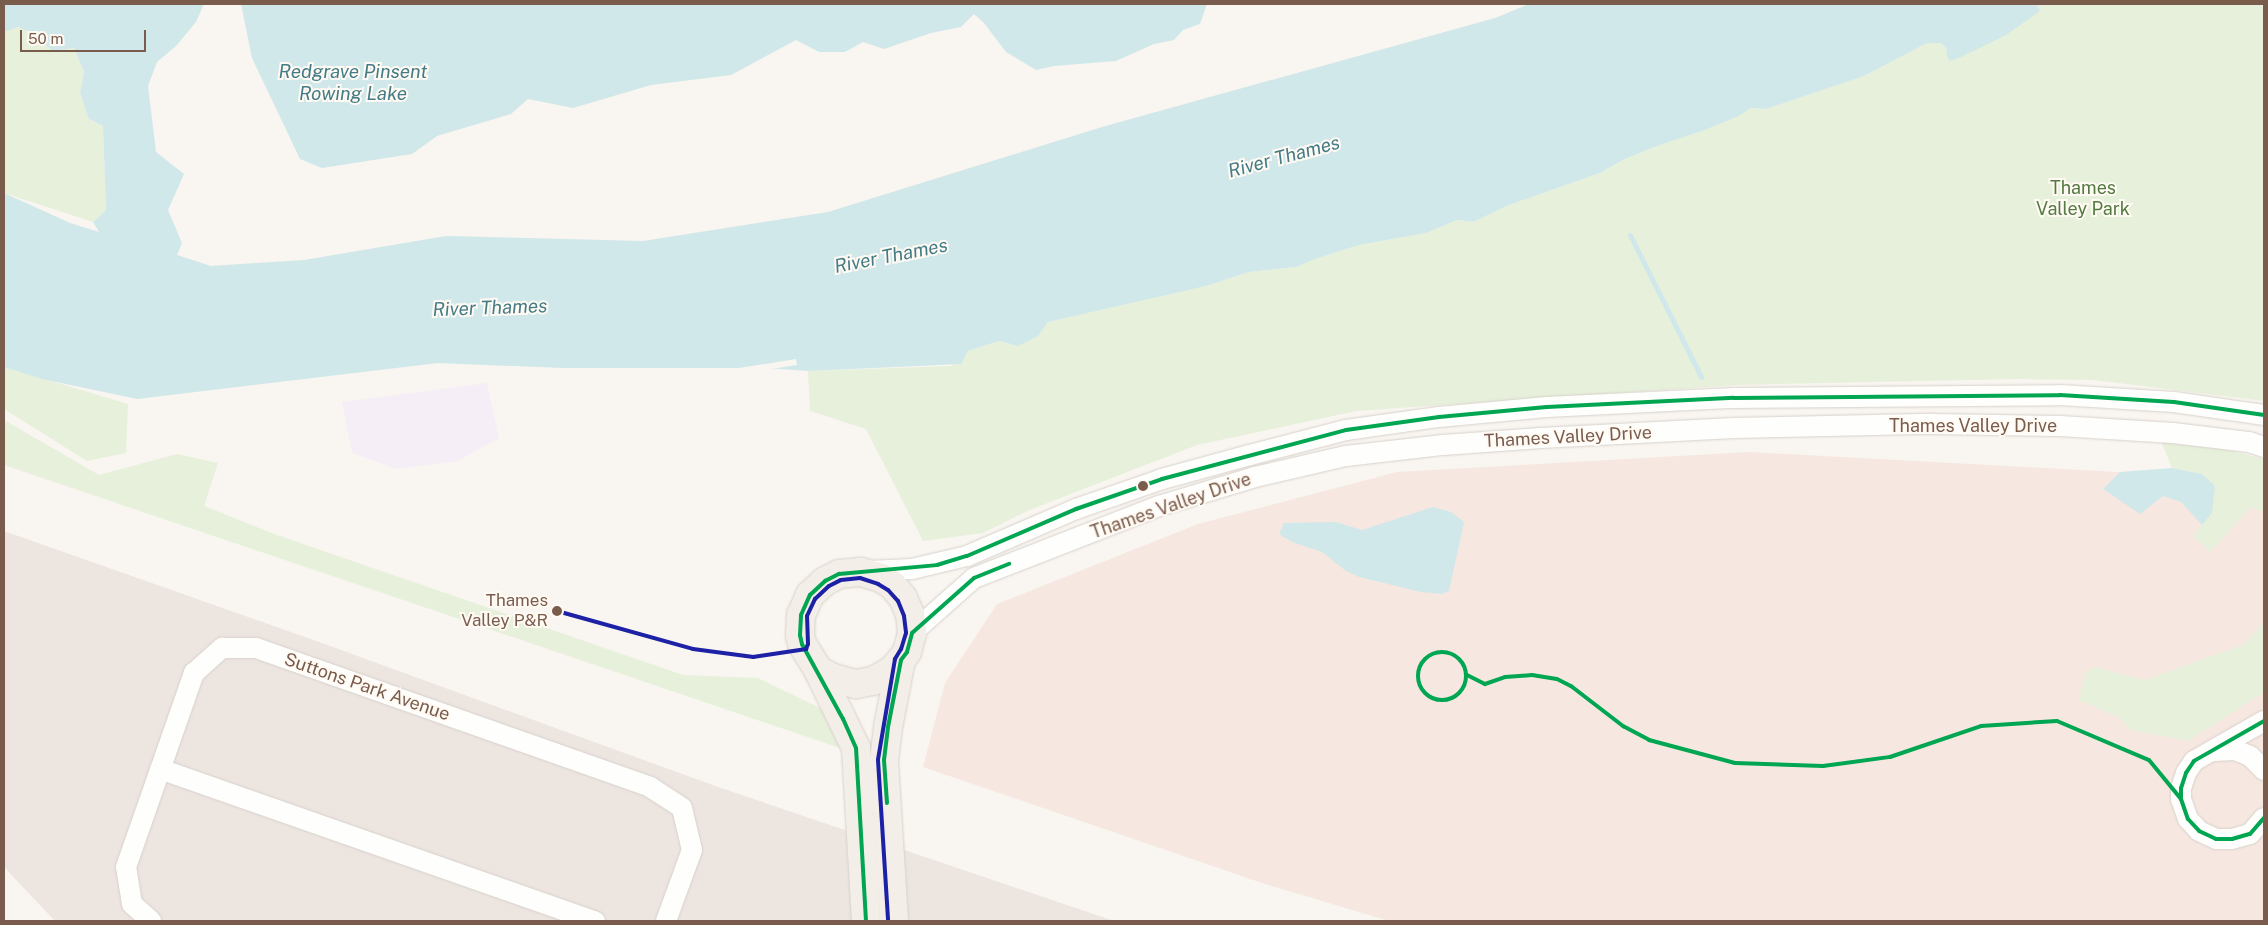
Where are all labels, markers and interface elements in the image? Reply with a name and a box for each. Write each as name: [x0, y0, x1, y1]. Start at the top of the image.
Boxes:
scale bar: [22, 20, 149, 52]
text: 50 m: [28, 30, 63, 47]
water label: Redgrave Pinsent Rowing Lake: [278, 61, 428, 105]
water label: River Thames: [1226, 131, 1342, 183]
park label: Thames Valley Park: [2036, 178, 2130, 220]
water label: River Thames: [832, 234, 950, 278]
water label: River Thames: [432, 295, 548, 321]
street label: Thames Valley Drive: [1889, 415, 2057, 437]
street label: Thames Valley Drive: [1483, 422, 1653, 452]
street label: Thames Valley Drive: [1088, 468, 1254, 544]
unlabelled marker: [1138, 481, 1148, 491]
place label: Thames Valley P&R: [461, 591, 548, 631]
marker: Thames Valley P&R: [552, 606, 562, 616]
street label: Suttons Park Avenue: [281, 648, 453, 726]

